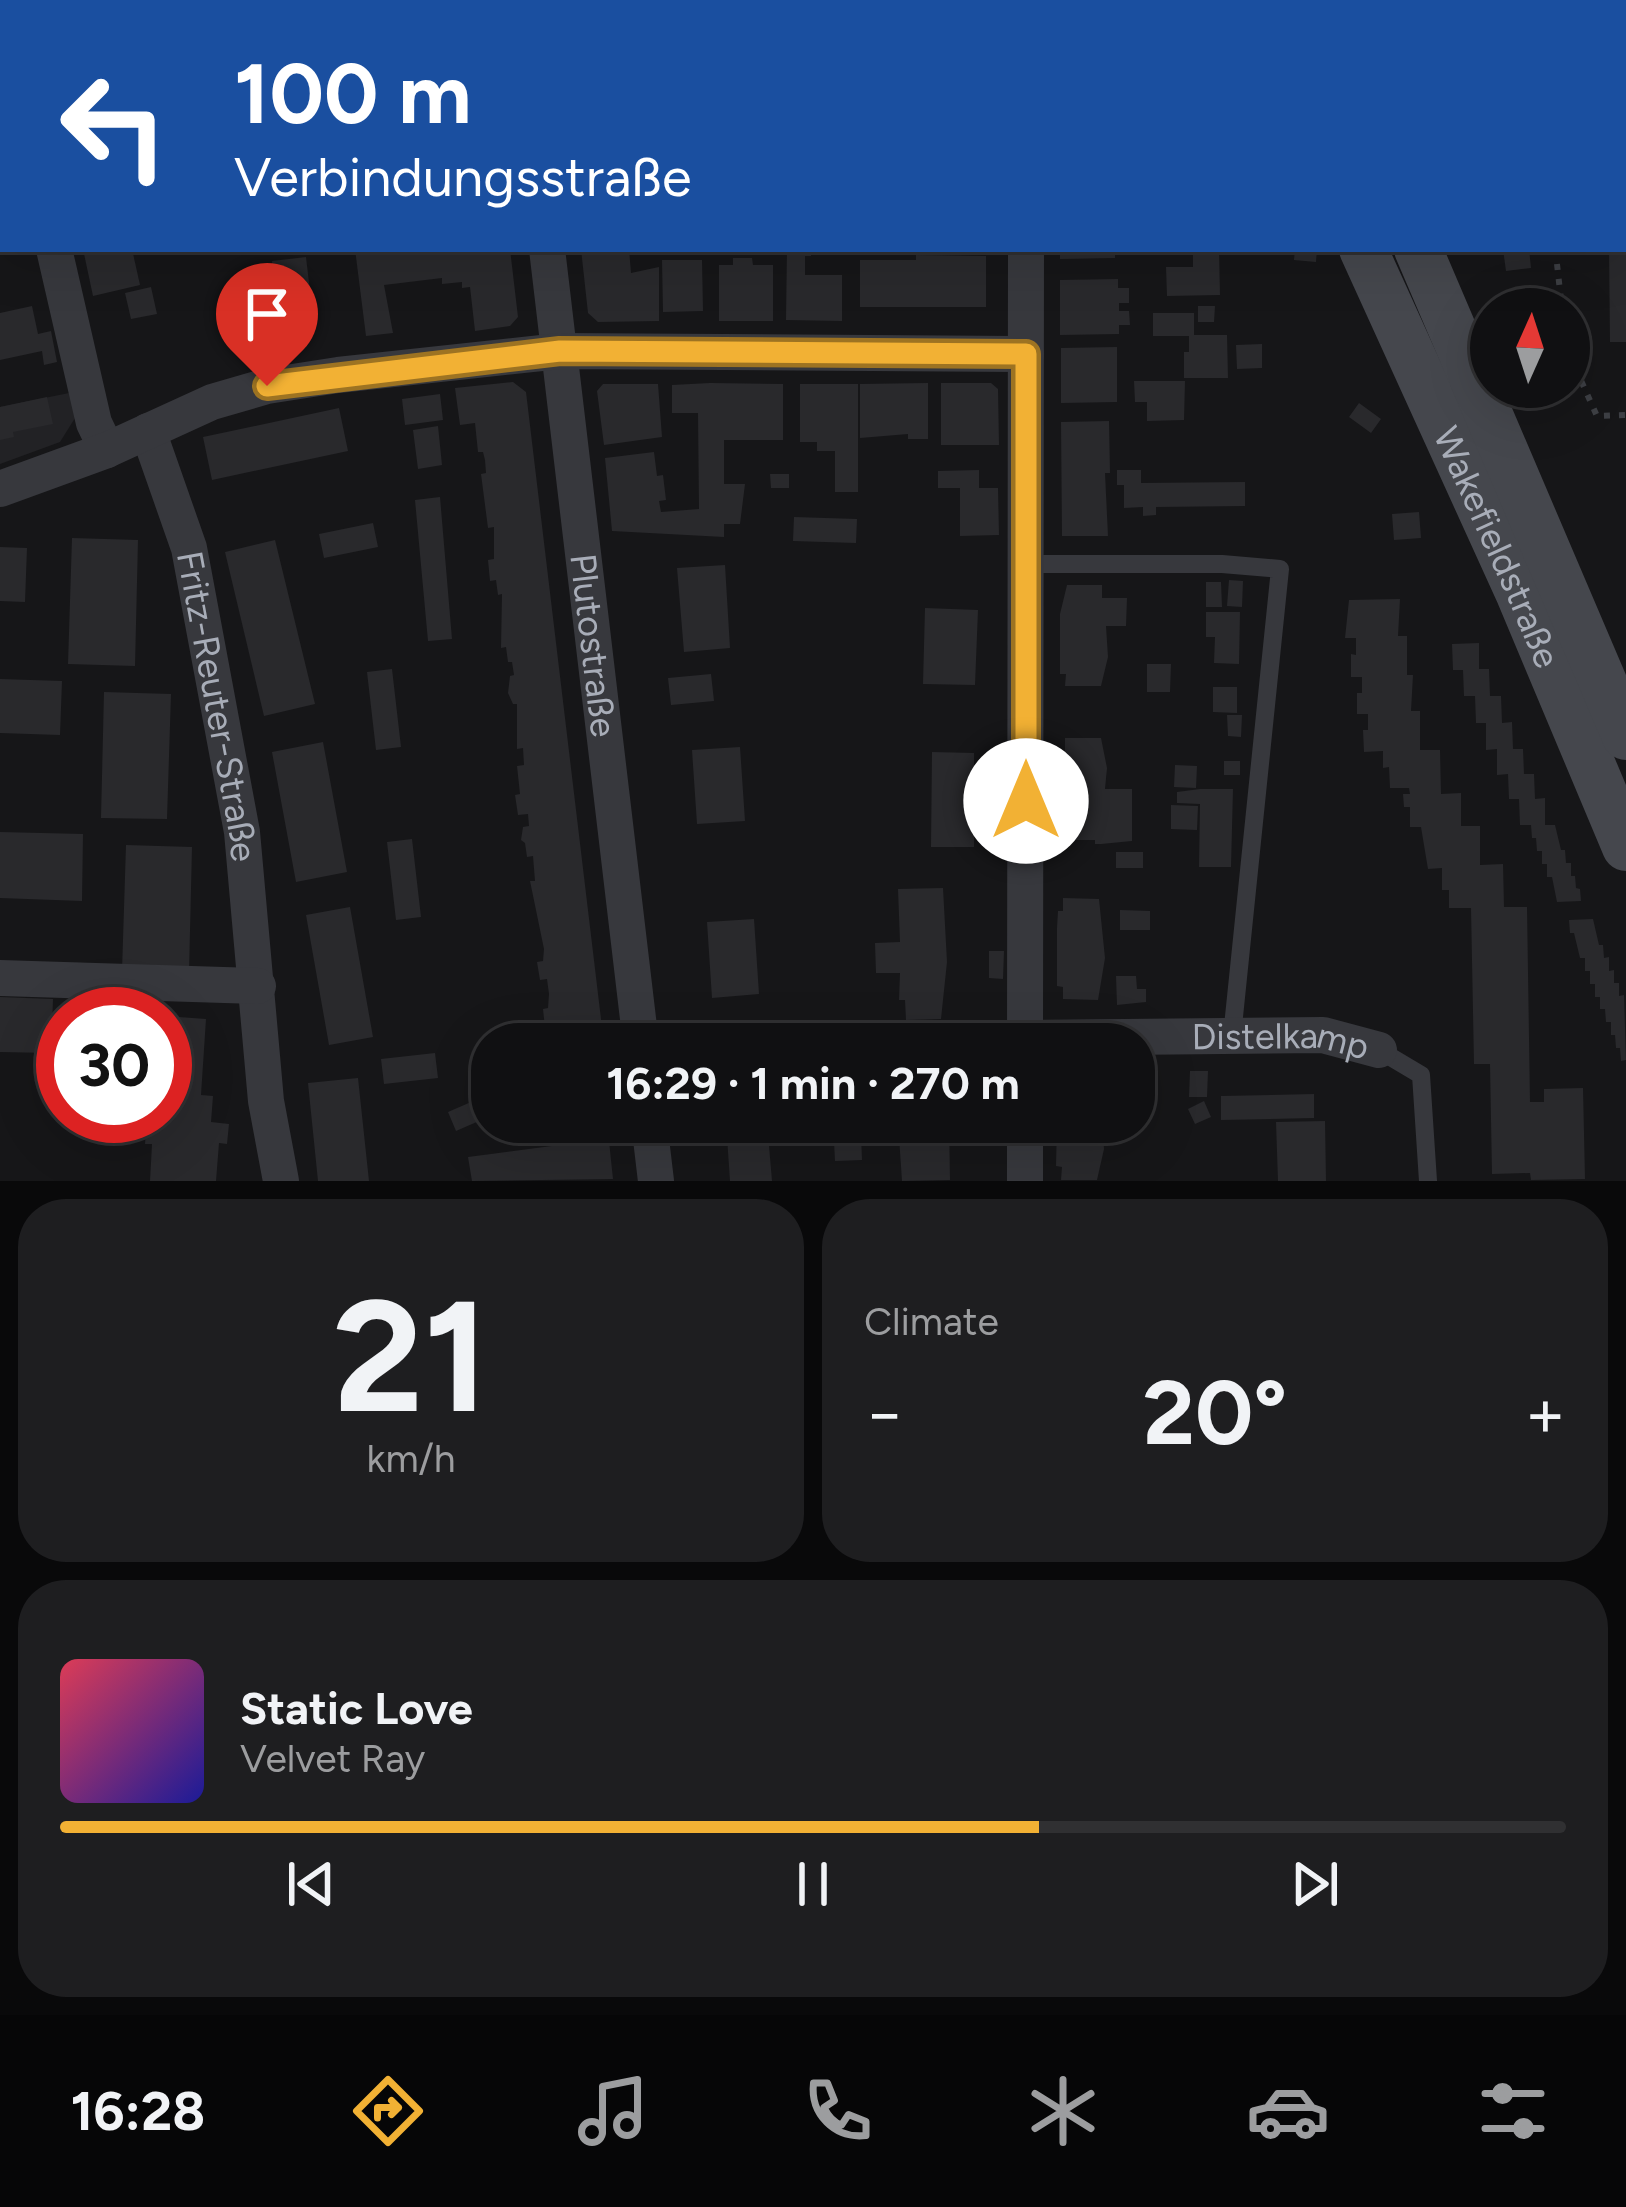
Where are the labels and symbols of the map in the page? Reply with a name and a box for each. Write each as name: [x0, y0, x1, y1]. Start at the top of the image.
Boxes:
pin: [216, 263, 318, 386]
north arrow: [1470, 288, 1590, 408]
street label: Wakefieldstraße: [1425, 420, 1569, 674]
street label: Fritz-Reuter-Straße: [168, 548, 266, 863]
street label: Plutostraße: [561, 551, 626, 739]
position arrow: [963, 738, 1089, 864]
speed limit sign: 30: [36, 987, 192, 1143]
street label: Distelkamp: [1191, 1013, 1374, 1068]

